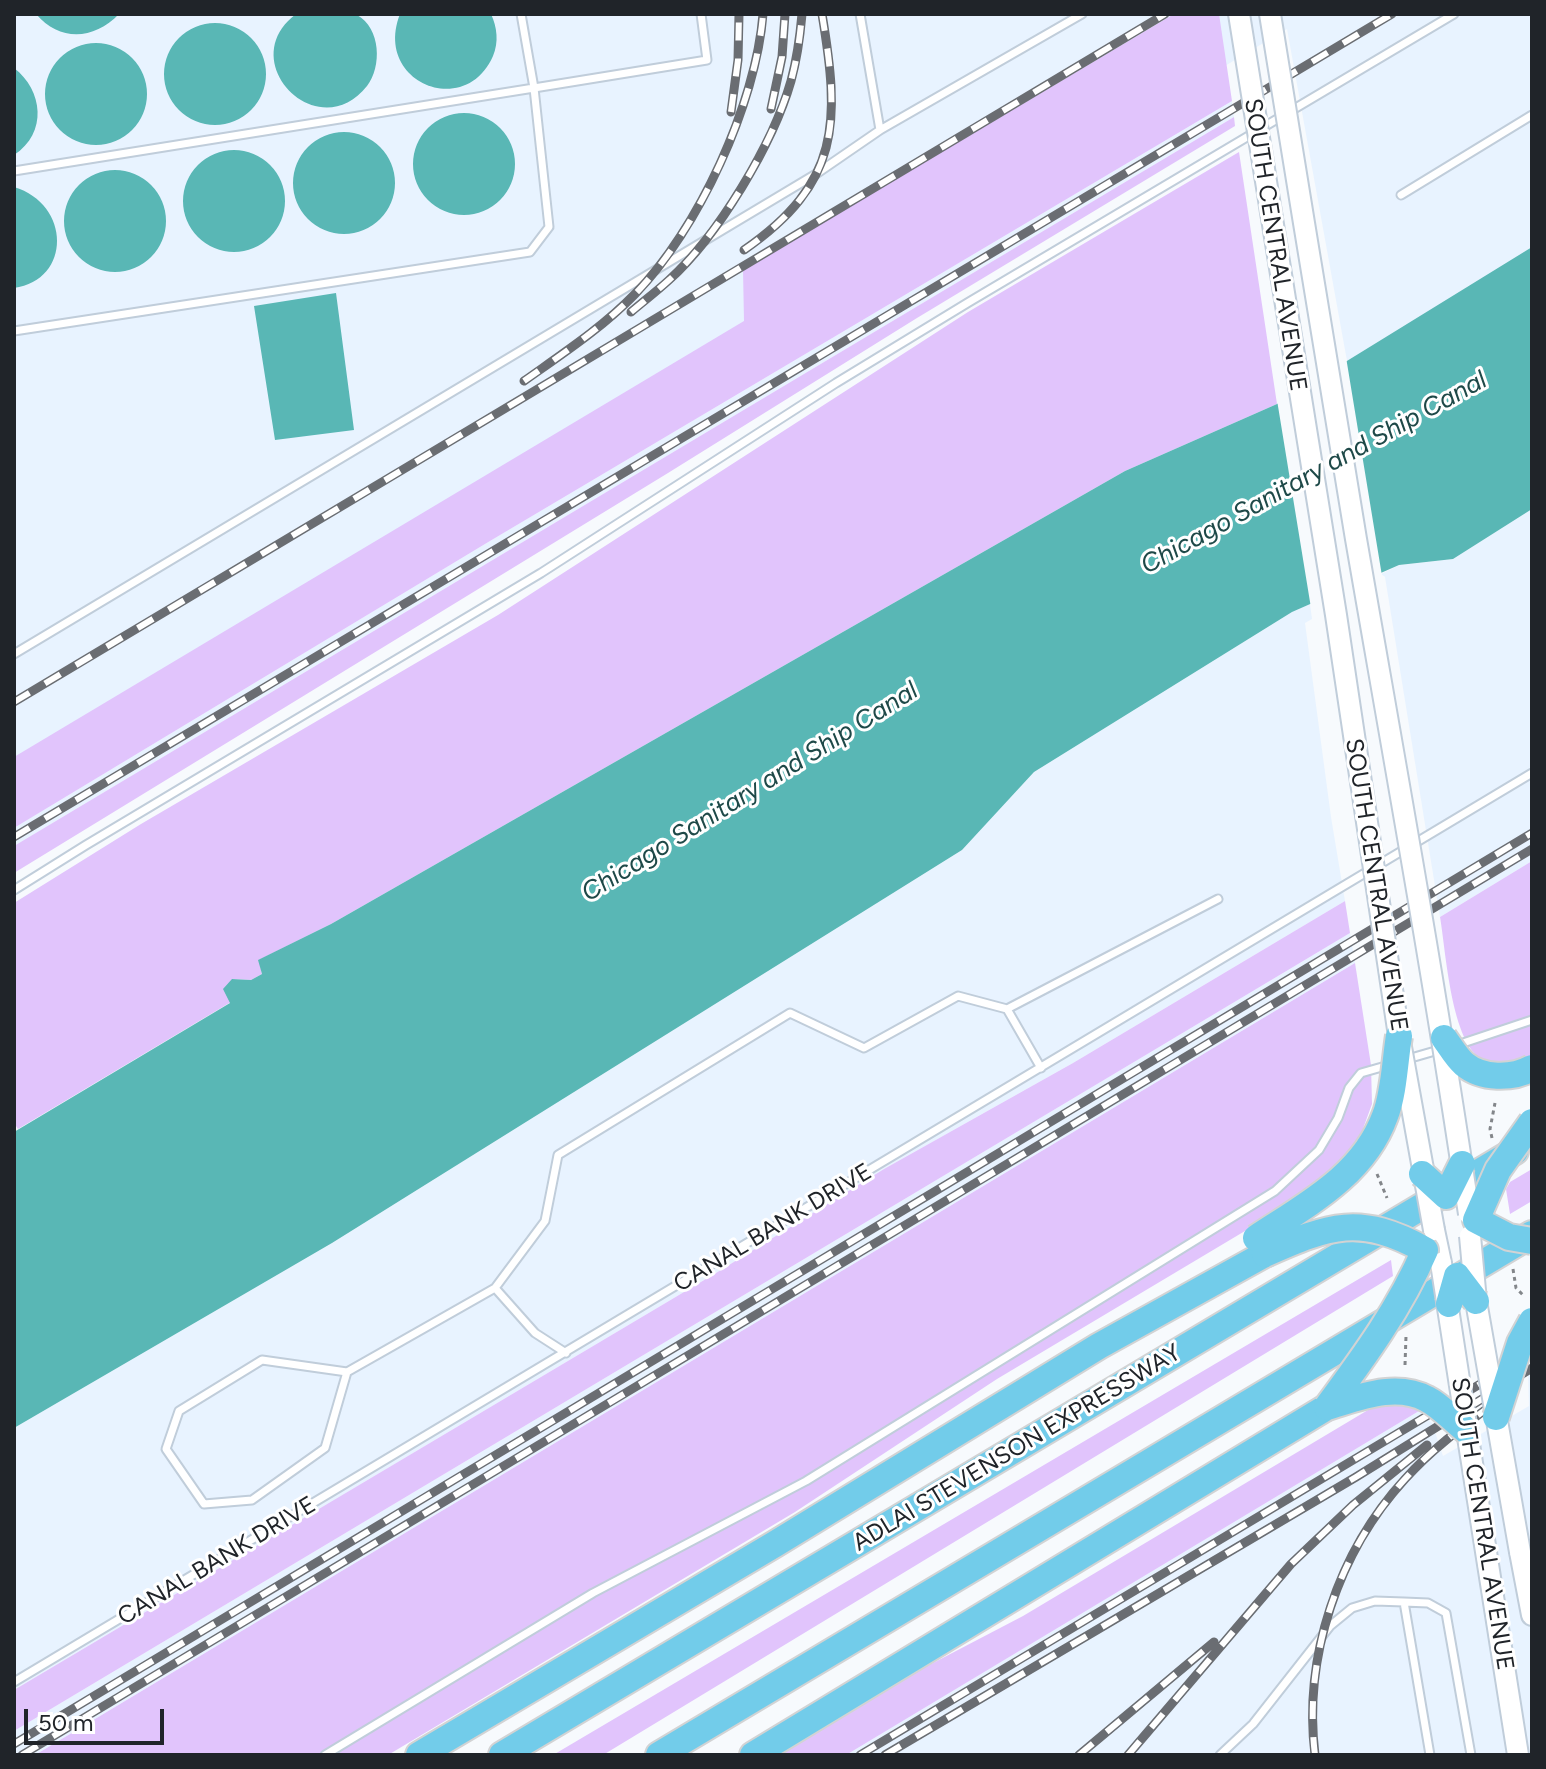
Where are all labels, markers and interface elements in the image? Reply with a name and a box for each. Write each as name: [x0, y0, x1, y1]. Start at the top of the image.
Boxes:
street label: SOUTH CENTRAL AVENUE: [1238, 96, 1312, 394]
water label: Chicago Sanitary and Ship Canal: [1136, 365, 1492, 581]
water label: Chicago Sanitary and Ship Canal: [576, 675, 924, 909]
street label: SOUTH CENTRAL AVENUE: [1339, 736, 1413, 1034]
street label: CANAL BANK DRIVE: [669, 1158, 877, 1298]
street label: ADLAI STEVENSON EXPRESSWAY: [848, 1338, 1186, 1558]
street label: SOUTH CENTRAL AVENUE: [1445, 1375, 1519, 1673]
street label: CANAL BANK DRIVE: [113, 1491, 321, 1631]
scale bar: [28, 1693, 168, 1743]
text: 50 m: [38, 1708, 94, 1737]

